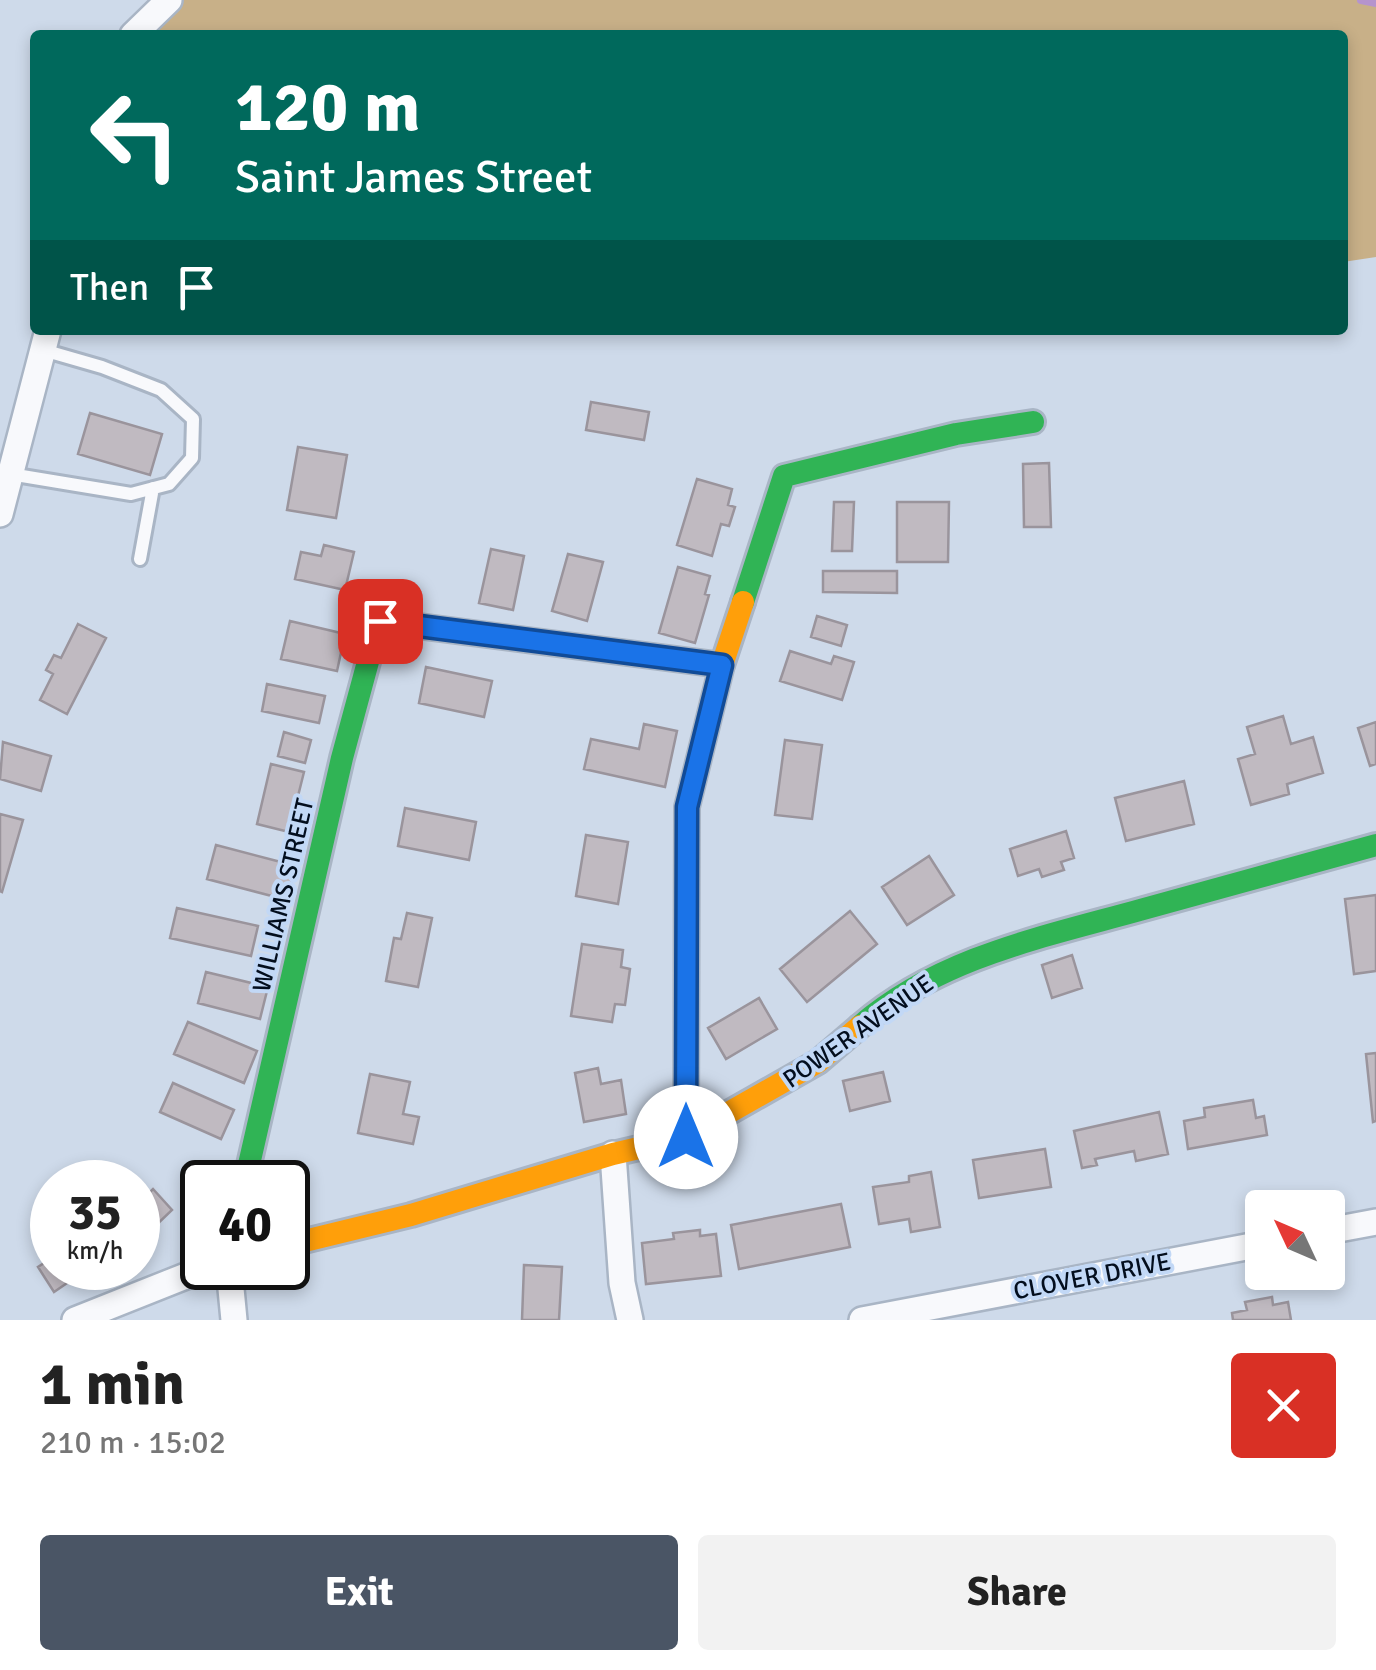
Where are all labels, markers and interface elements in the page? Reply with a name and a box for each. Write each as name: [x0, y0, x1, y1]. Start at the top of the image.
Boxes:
text: 120 m: [235, 64, 420, 150]
icon: left: [70, 70, 200, 200]
text: Saint James Street: [235, 150, 592, 205]
icon: arrive: [169, 260, 224, 315]
text: Then: [70, 264, 149, 311]
pin: [338, 579, 423, 664]
icon: arrive: [353, 594, 408, 649]
street label: WILLIAMS STREET: [246, 795, 320, 995]
street label: POWER AVENUE: [777, 968, 939, 1094]
position arrow: [634, 1085, 738, 1189]
speed limit sign: 40: [180, 1160, 310, 1290]
text: 35: [68, 1182, 122, 1244]
north arrow: [1245, 1190, 1345, 1290]
map controls: [1245, 1190, 1345, 1290]
text: km/h: [67, 1235, 123, 1266]
street label: CLOVER DRIVE: [1011, 1246, 1173, 1306]
text: 1 min: [40, 1348, 185, 1422]
button: close: [1231, 1353, 1336, 1458]
text: 210 m · 15:02: [40, 1423, 226, 1462]
button: Exit: [40, 1535, 678, 1650]
button: Share: [698, 1535, 1336, 1650]

